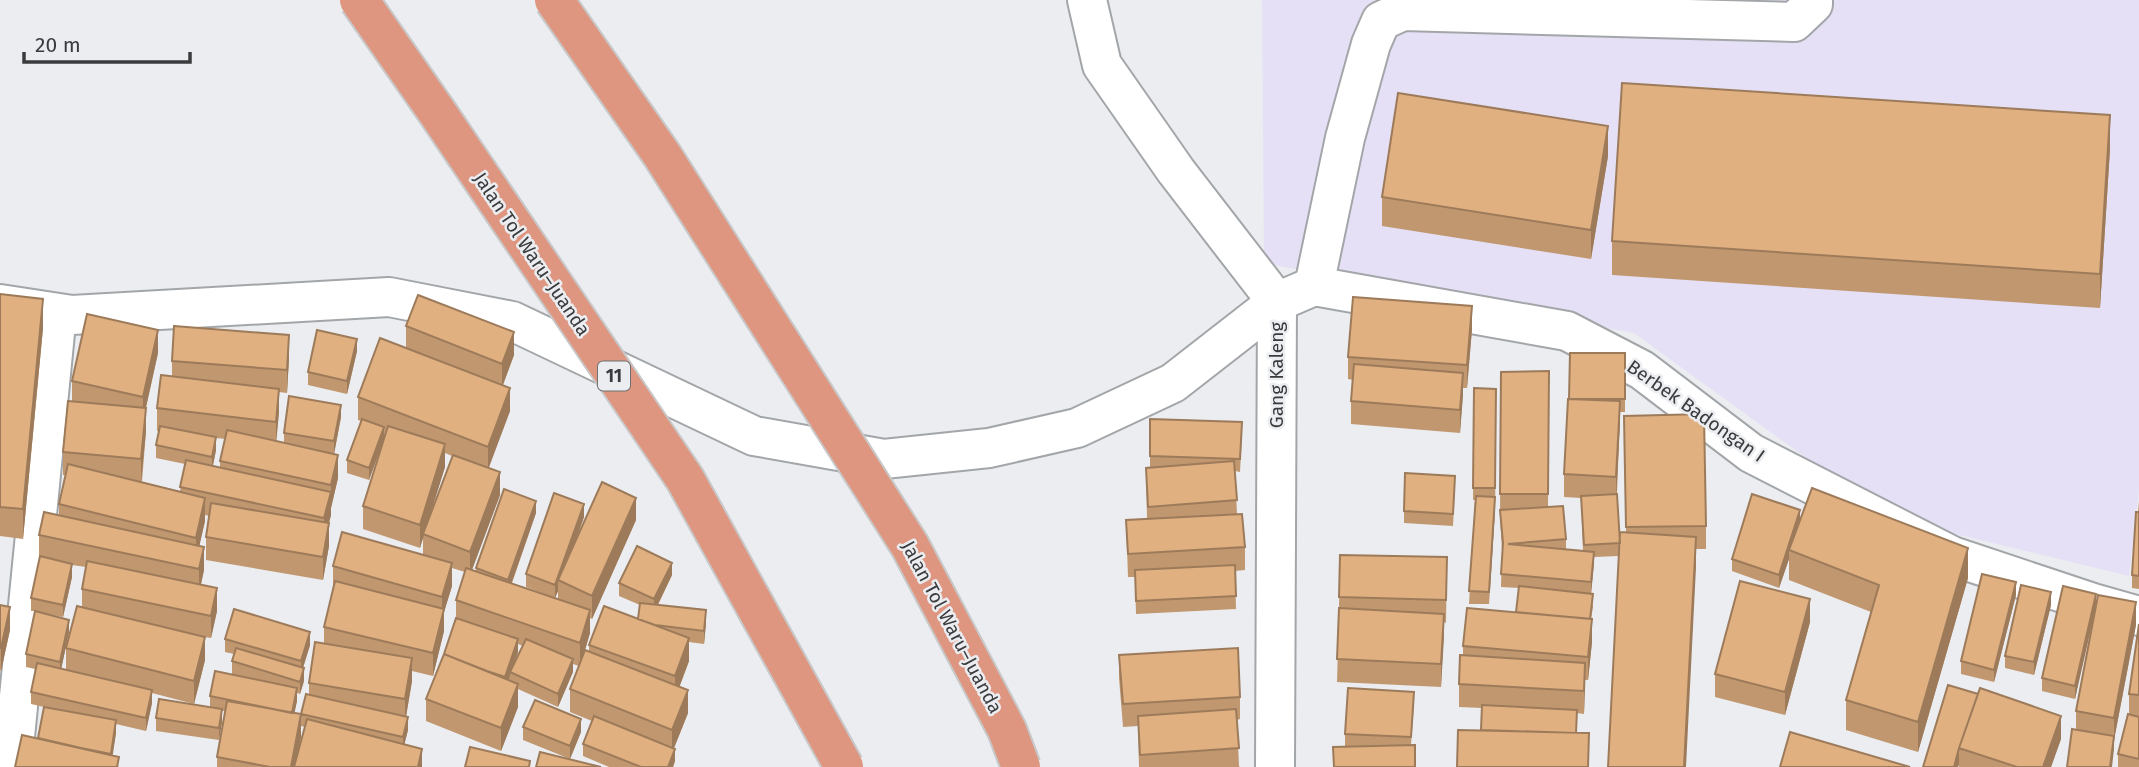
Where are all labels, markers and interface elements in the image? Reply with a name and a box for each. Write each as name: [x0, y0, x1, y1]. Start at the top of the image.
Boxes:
scale bar: [24, 21, 191, 65]
text: 20 m: [35, 32, 81, 58]
street label: Jalan Tol Waru–Juanda: [469, 168, 595, 340]
street label: Gang Kaleng: [1265, 322, 1288, 428]
street label: Berbek Badongan I: [1623, 355, 1769, 467]
road number: 11: [598, 362, 630, 390]
street label: Jalan Tol Waru–Juanda: [897, 537, 1007, 717]

